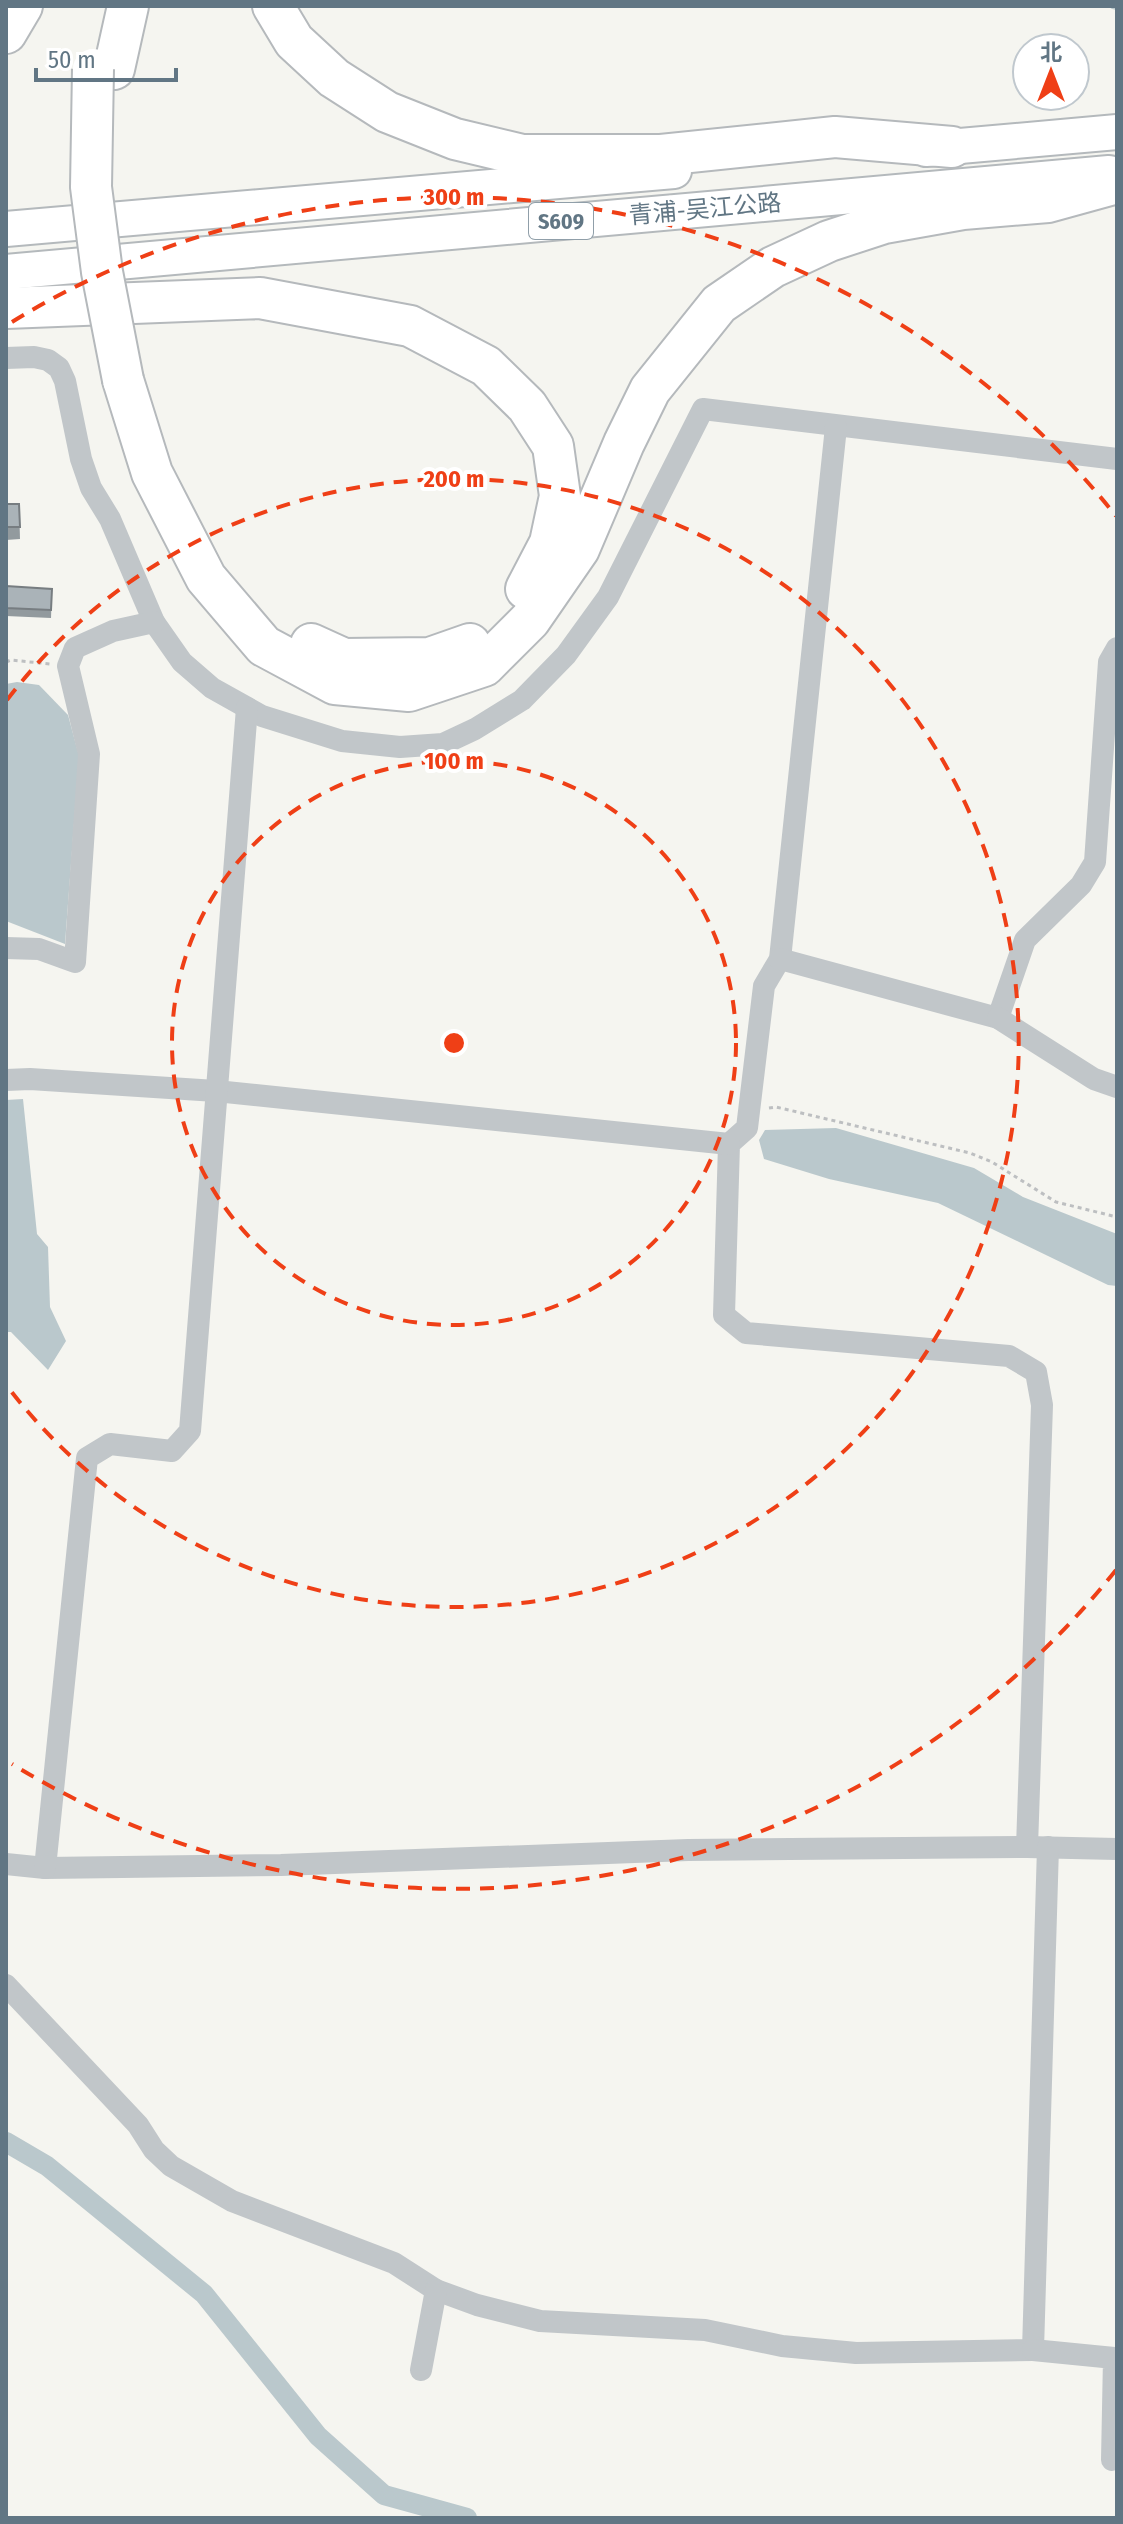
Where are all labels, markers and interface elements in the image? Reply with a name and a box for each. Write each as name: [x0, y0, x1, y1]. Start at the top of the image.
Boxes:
scale bar: [36, 32, 176, 82]
north arrow: [1011, 32, 1091, 112]
text: 北: [1040, 39, 1062, 66]
text: 50 m: [48, 46, 96, 74]
text: 300 m: [423, 183, 484, 211]
street label: 青浦-吴江公路: [628, 188, 782, 230]
road number: S609: [529, 203, 593, 239]
text: 200 m: [423, 465, 484, 493]
text: 100 m: [424, 747, 484, 775]
centre of rings: [440, 1029, 468, 1057]

